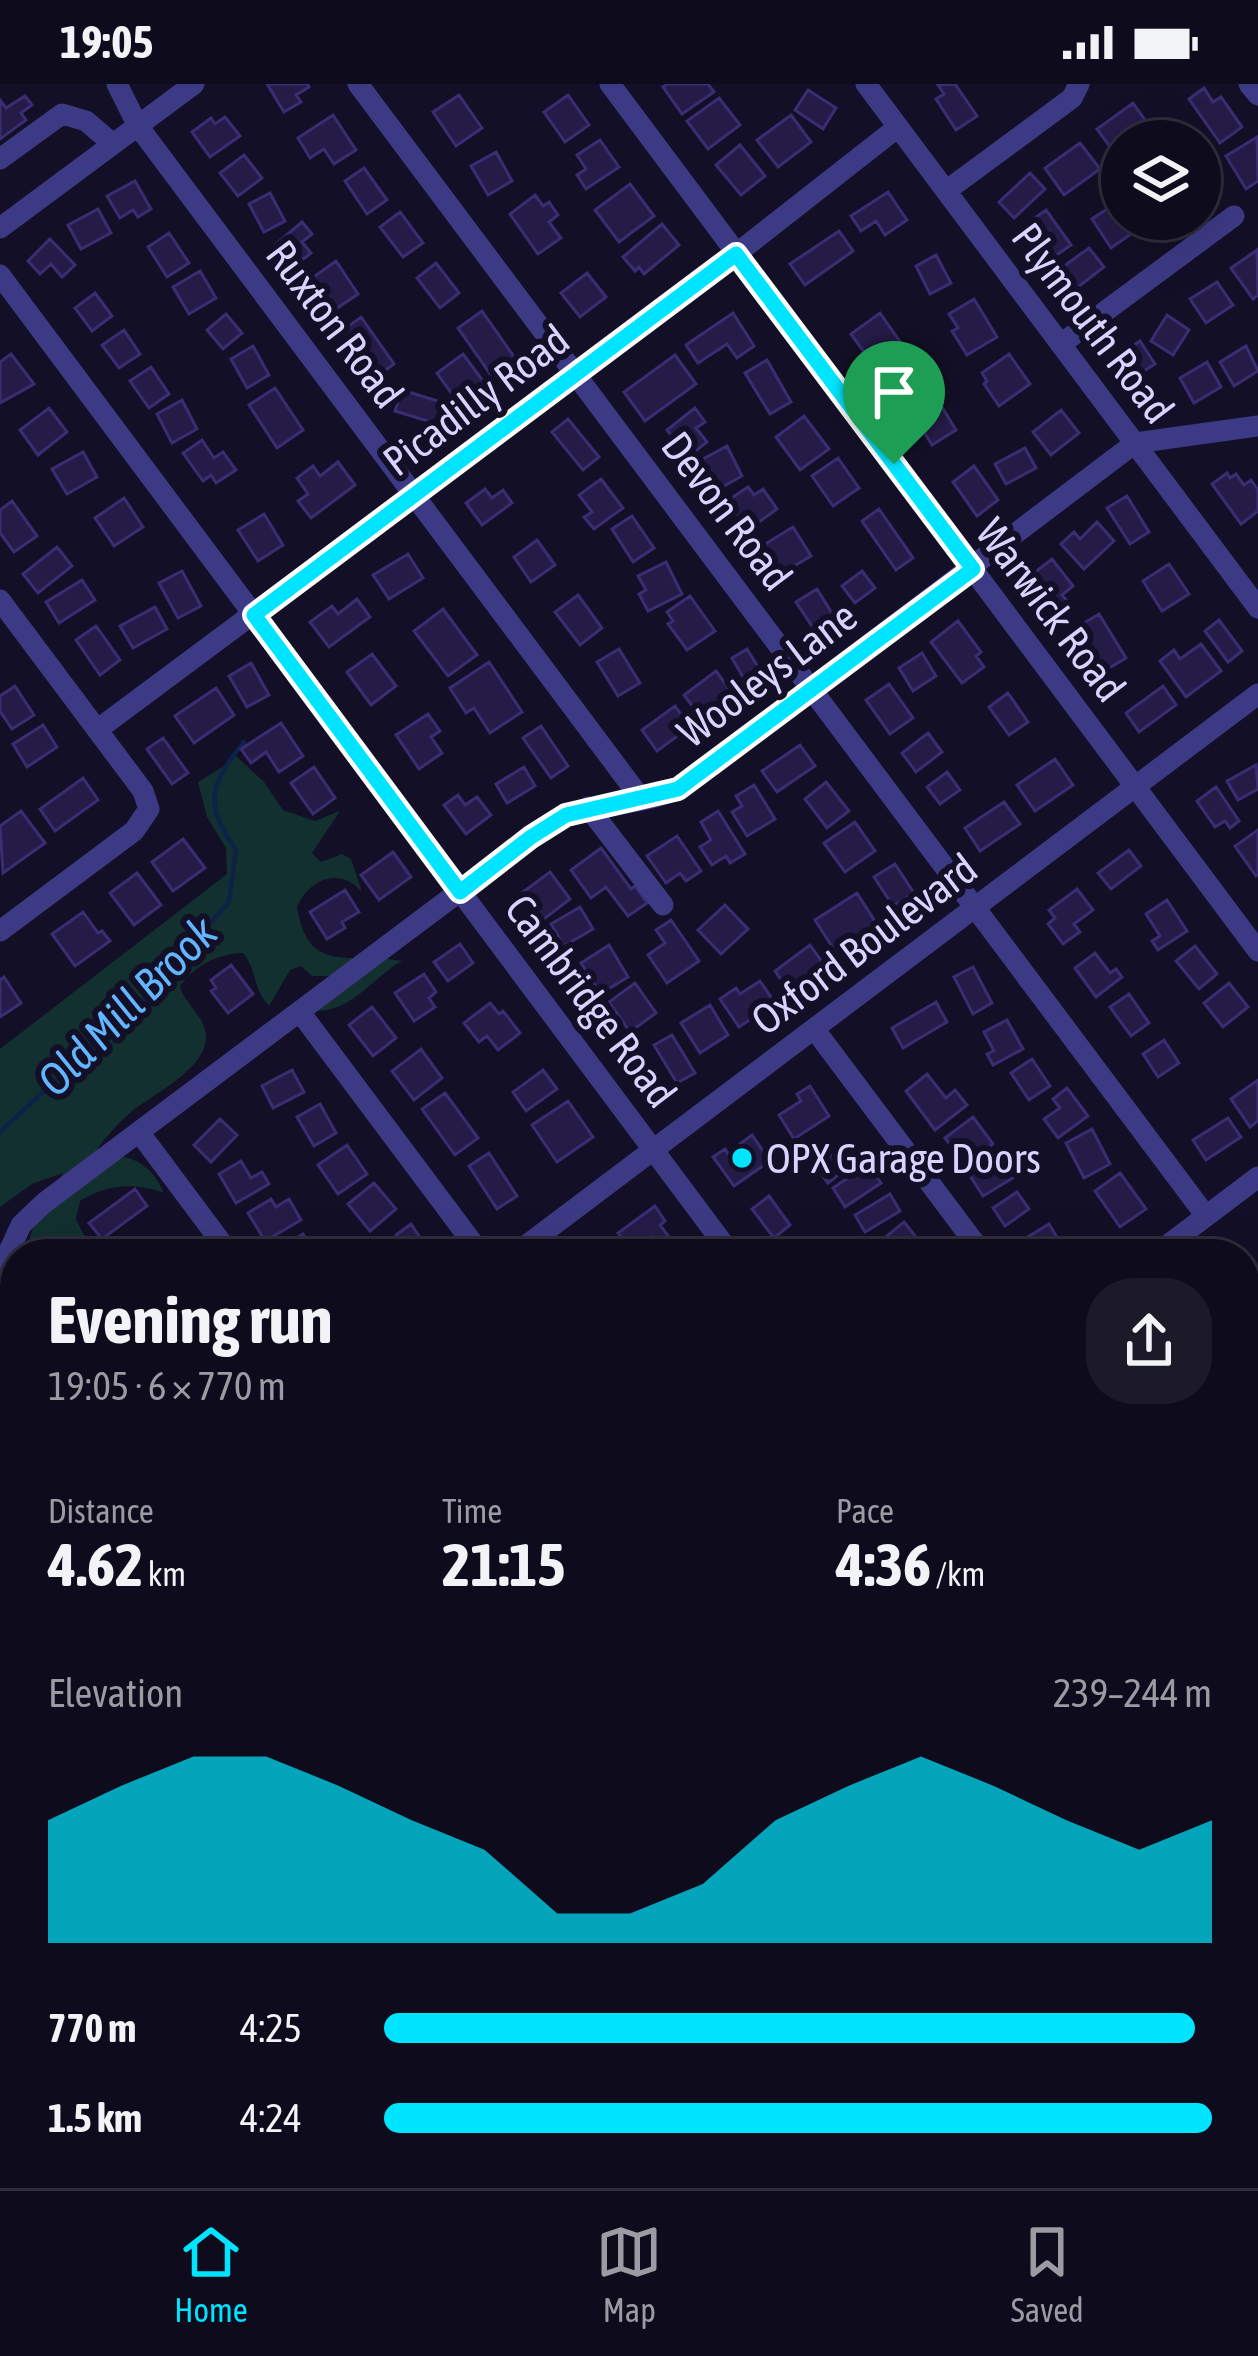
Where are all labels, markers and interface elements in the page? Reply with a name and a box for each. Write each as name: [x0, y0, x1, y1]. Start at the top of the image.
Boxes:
text: 19:05: [60, 16, 154, 68]
map controls: [1101, 120, 1221, 240]
button: layers: [1101, 120, 1221, 240]
street label: Plymouth Road: [1002, 214, 1184, 432]
street label: Ruxton Road: [257, 231, 413, 417]
street label: Picadilly Road: [374, 315, 578, 485]
pin: [843, 341, 945, 464]
icon: arrive: [861, 359, 927, 425]
street label: Devon Road: [652, 423, 802, 599]
street label: Warwick Road: [967, 509, 1135, 711]
street label: Wooleys Lane: [668, 591, 866, 757]
street label: Oxford Boulevard: [742, 844, 986, 1044]
street label: Cambridge Road: [496, 886, 686, 1116]
water label: Old Mill Brook: [27, 905, 228, 1106]
place label: OPX Garage Doors: [766, 1134, 1041, 1182]
marker: OPX Garage Doors: [729, 1145, 755, 1171]
button: share: [1086, 1278, 1212, 1404]
text: Evening run: [48, 1281, 333, 1357]
text: 19:05 · 6 × 770 m: [48, 1364, 286, 1408]
text: Distance: [48, 1492, 154, 1530]
text: Time: [442, 1492, 502, 1530]
text: Pace: [836, 1492, 894, 1530]
text: 4.62: [48, 1530, 143, 1599]
text: 21:15: [442, 1530, 565, 1599]
text: 4:36: [836, 1530, 931, 1599]
text: km: [143, 1555, 186, 1593]
text: /km: [931, 1555, 985, 1593]
text: Elevation: [48, 1671, 183, 1715]
text: 239–244 m: [1053, 1671, 1212, 1715]
text: 770 m: [48, 2006, 136, 2050]
text: 4:25: [240, 2006, 302, 2050]
text: 1.5 km: [48, 2096, 142, 2140]
text: 4:24: [240, 2096, 302, 2140]
tab: Home: [174, 2219, 248, 2329]
tab: Map: [596, 2219, 662, 2329]
tab: Saved: [1011, 2219, 1084, 2329]

